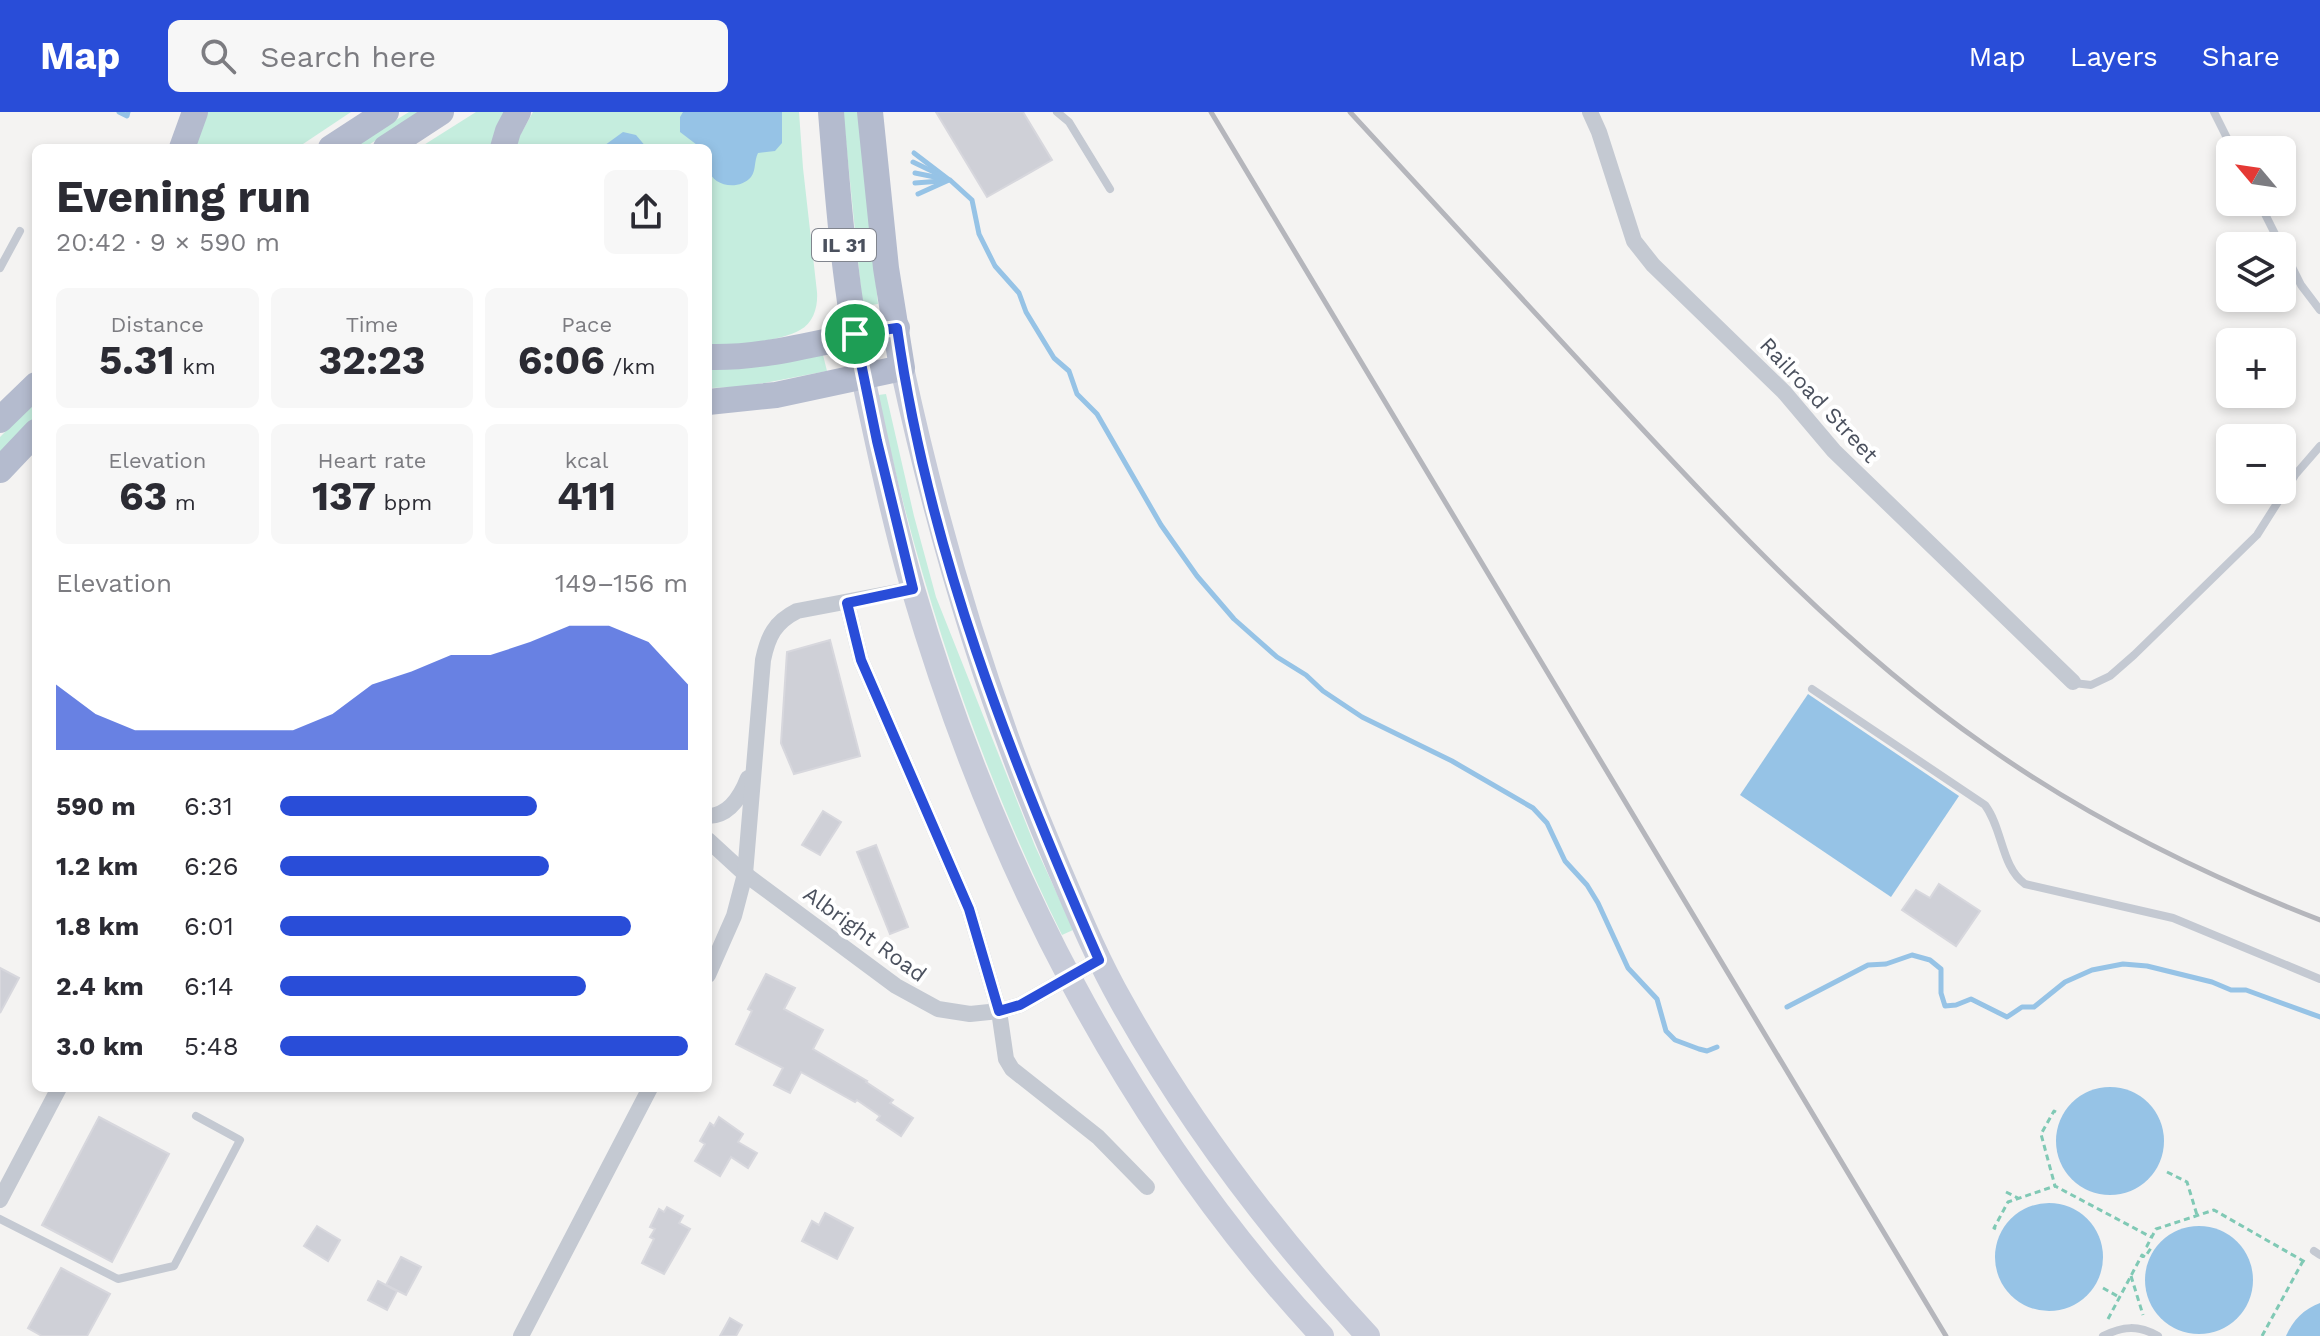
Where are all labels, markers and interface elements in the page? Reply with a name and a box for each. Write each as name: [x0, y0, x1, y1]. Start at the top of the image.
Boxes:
search box: [168, 20, 728, 92]
text: Map: [40, 34, 120, 78]
icon: search: [196, 34, 240, 78]
text: Search here: [260, 39, 436, 74]
text: Map: [1969, 40, 2026, 73]
text: Layers: [2070, 40, 2158, 73]
text: Share: [2202, 40, 2280, 73]
north arrow: [2216, 136, 2296, 216]
map controls: [2216, 136, 2296, 504]
button: share: [604, 170, 688, 254]
text: Evening run: [56, 171, 311, 223]
text: 20:42 · 9 × 590 m: [56, 227, 280, 257]
road number: IL 31: [812, 229, 876, 261]
button: layers: [2216, 232, 2296, 312]
pin: [821, 300, 889, 368]
text: Distance: [111, 312, 204, 337]
text: Time: [346, 312, 398, 337]
text: Pace: [561, 312, 612, 337]
icon: arrive: [833, 312, 877, 356]
button: +: [2216, 328, 2296, 408]
street label: Railroad Street: [1755, 332, 1883, 468]
text: 5.31: [99, 337, 175, 384]
text: 32:23: [318, 337, 426, 384]
text: 6:06: [518, 337, 605, 384]
text: km: [175, 354, 216, 379]
text: /km: [605, 354, 656, 379]
button: −: [2216, 424, 2296, 504]
text: Elevation: [108, 448, 206, 473]
text: Heart rate: [318, 448, 426, 473]
text: kcal: [565, 448, 608, 473]
text: 63: [119, 473, 167, 520]
text: 137: [312, 473, 376, 520]
text: 411: [557, 473, 616, 520]
text: m: [167, 490, 196, 515]
text: bpm: [376, 490, 432, 515]
text: Elevation: [56, 568, 172, 598]
text: 149–156 m: [555, 568, 688, 598]
text: 590 m: [56, 791, 136, 821]
text: 6:31: [184, 791, 233, 821]
text: 1.2 km: [56, 851, 138, 881]
text: 6:26: [184, 851, 238, 881]
street label: Albright Road: [799, 881, 931, 987]
text: 1.8 km: [56, 911, 139, 941]
text: 6:01: [184, 911, 234, 941]
text: 2.4 km: [56, 971, 144, 1001]
text: 6:14: [184, 971, 234, 1001]
text: 3.0 km: [56, 1031, 144, 1061]
text: 5:48: [184, 1031, 239, 1061]

